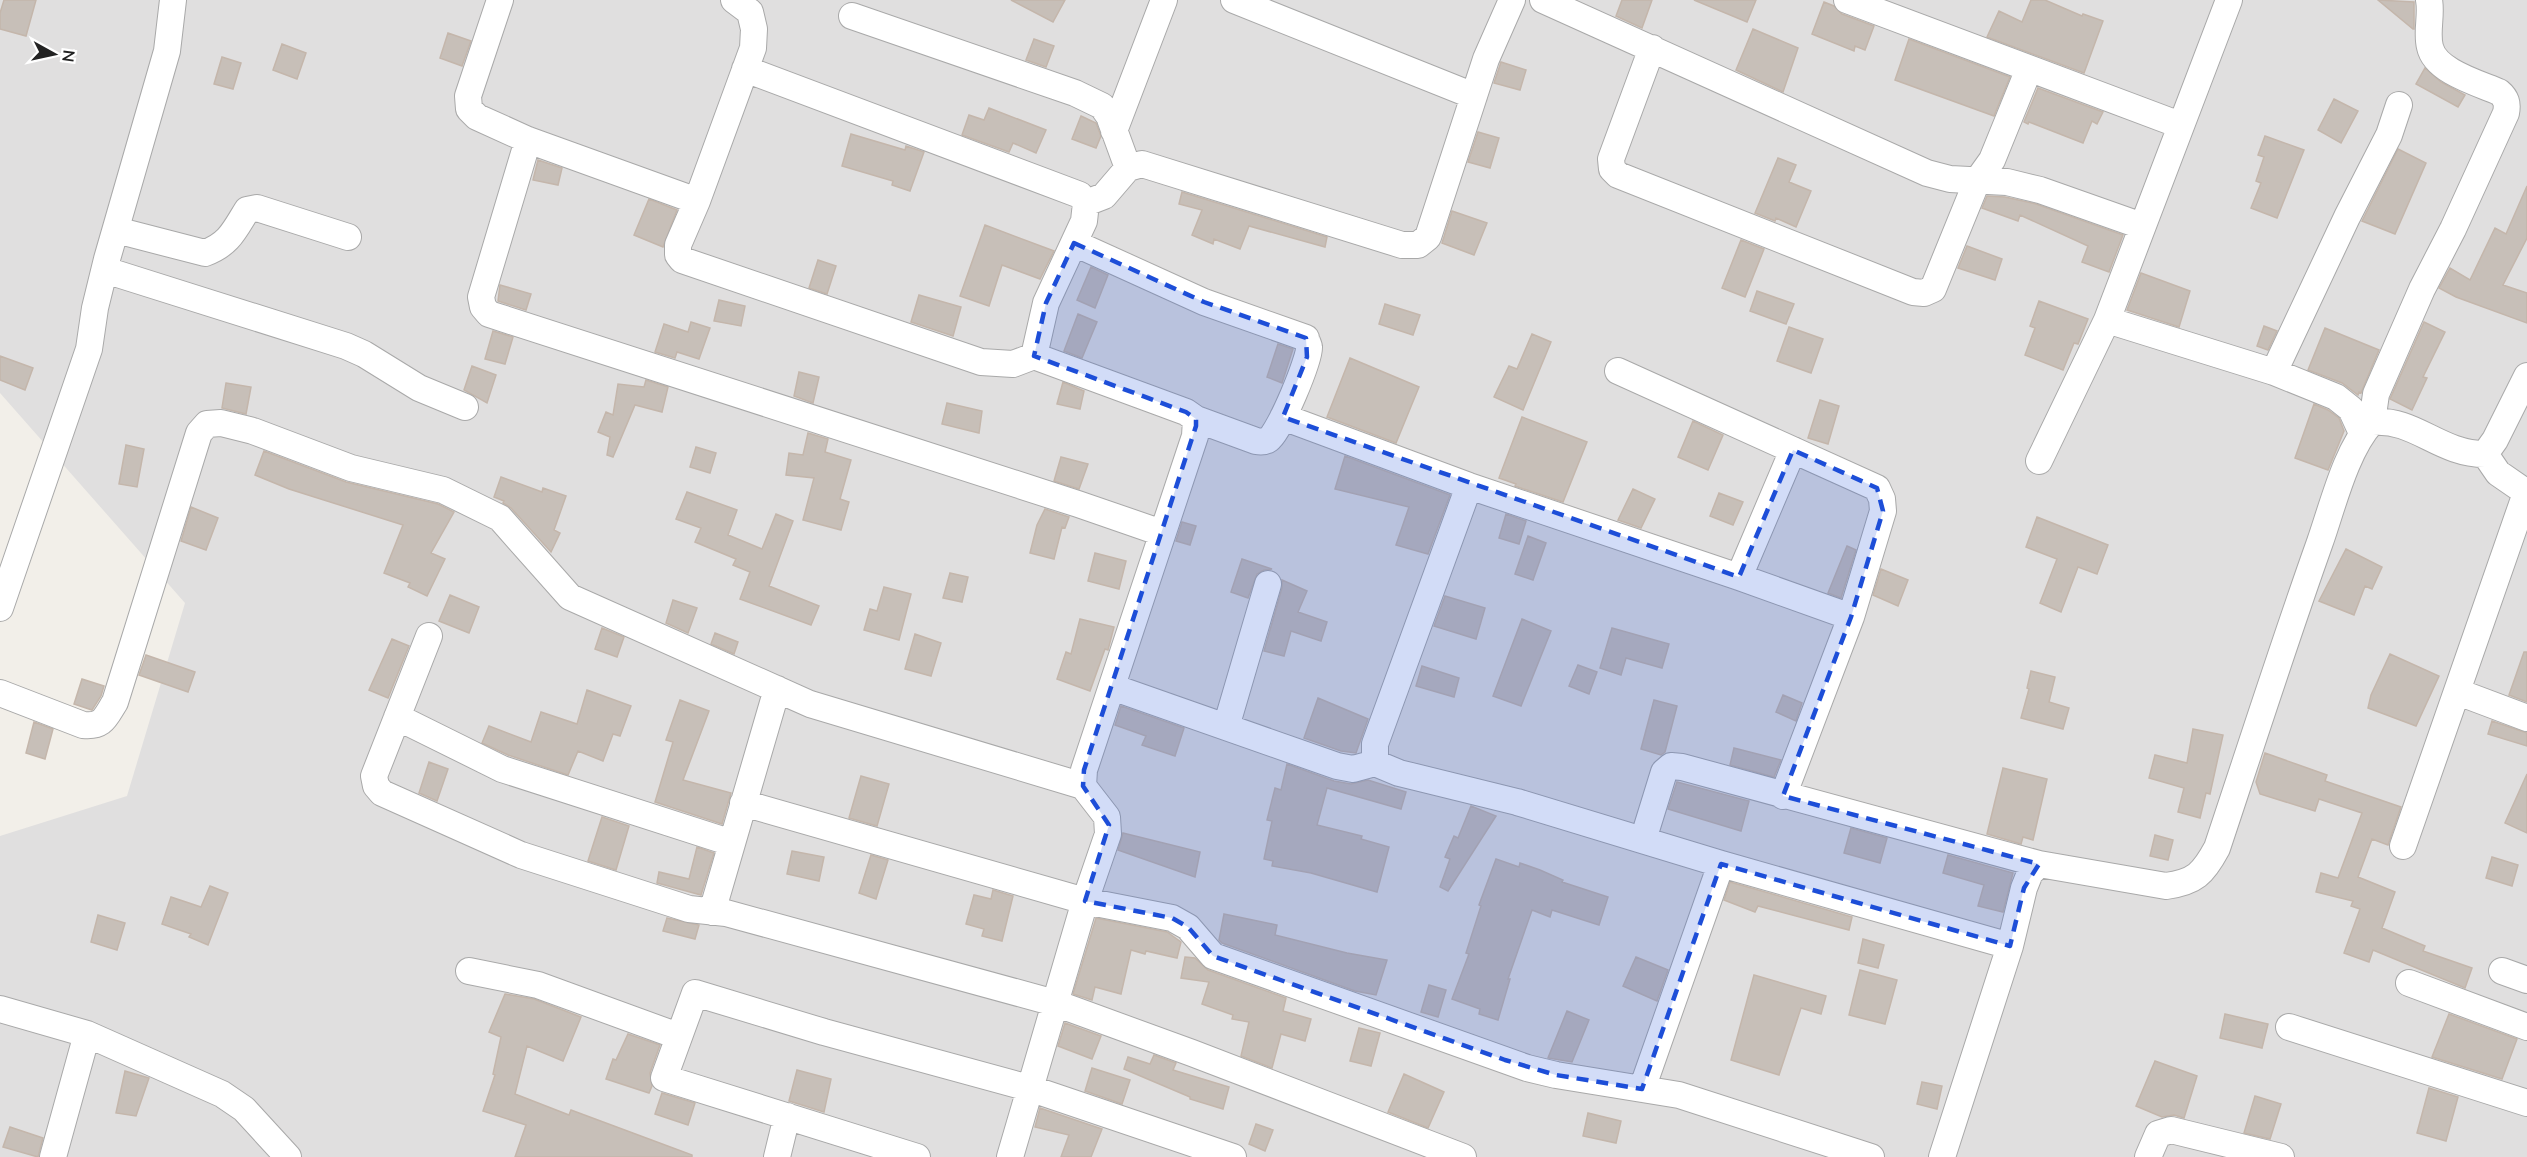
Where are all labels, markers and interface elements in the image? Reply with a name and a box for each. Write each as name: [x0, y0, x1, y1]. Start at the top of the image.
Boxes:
north arrow: [24, 24, 84, 84]
text: N: [58, 49, 80, 63]

